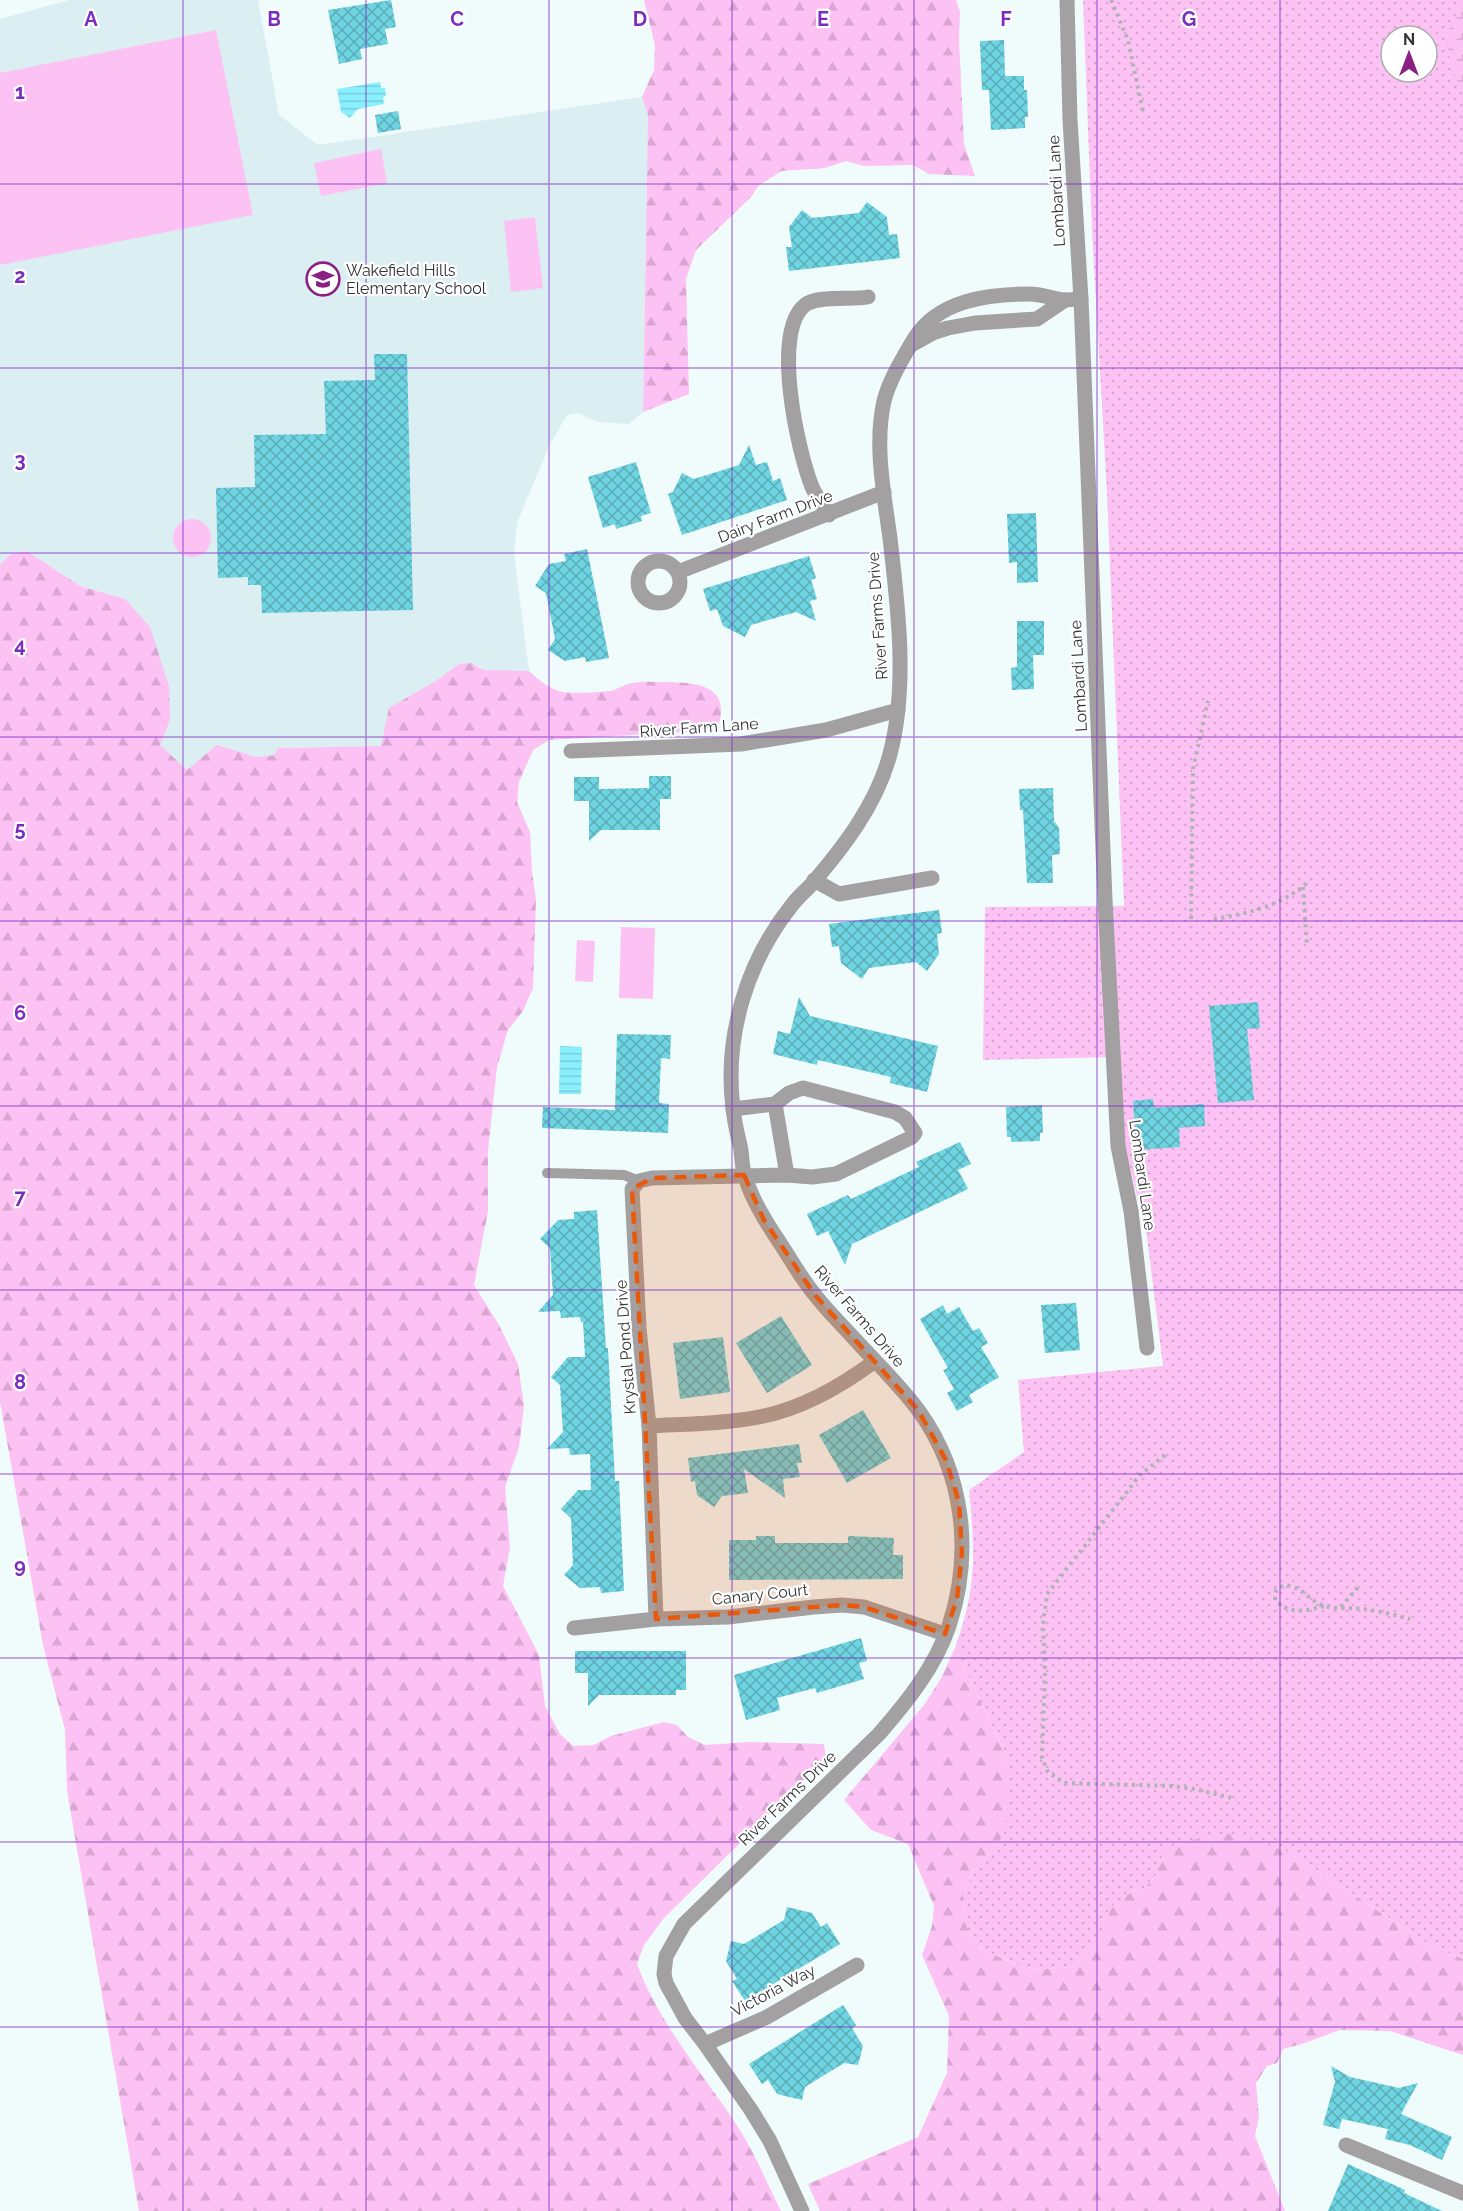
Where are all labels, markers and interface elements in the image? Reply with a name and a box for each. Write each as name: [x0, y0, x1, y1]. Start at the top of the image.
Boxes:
text: A: [84, 7, 98, 31]
text: B: [267, 7, 281, 31]
text: C: [450, 7, 464, 31]
text: D: [633, 7, 647, 31]
text: E: [817, 7, 829, 31]
text: F: [1000, 7, 1012, 31]
text: G: [1182, 7, 1196, 31]
north arrow: [1379, 24, 1439, 84]
text: N: [1403, 30, 1415, 49]
text: 1: [15, 80, 25, 104]
street label: Lombardi Lane: [1044, 135, 1069, 247]
school or university icon: Wakefield Hills Elementary School: [305, 261, 341, 297]
place label: Wakefield Hills Elementary School: [346, 261, 487, 298]
text: 2: [14, 264, 26, 288]
text: 3: [14, 448, 26, 472]
street label: Dairy Farm Drive: [715, 486, 835, 547]
street label: River Farms Drive: [864, 551, 891, 681]
street label: Lombardi Lane: [1066, 620, 1091, 732]
text: 4: [14, 633, 26, 657]
street label: River Farm Lane: [639, 714, 759, 741]
text: 5: [14, 817, 26, 841]
text: 6: [14, 1001, 26, 1025]
street label: Lombardi Lane: [1125, 1118, 1160, 1232]
text: 7: [14, 1185, 26, 1209]
street label: River Farms Drive: [810, 1262, 909, 1371]
street label: Krystal Pond Drive: [611, 1279, 640, 1415]
text: 8: [14, 1370, 26, 1394]
text: 9: [14, 1554, 26, 1578]
street label: Canary Court: [711, 1580, 810, 1609]
street label: River Farms Drive: [735, 1747, 840, 1850]
street label: Victoria Way: [728, 1960, 819, 2020]

